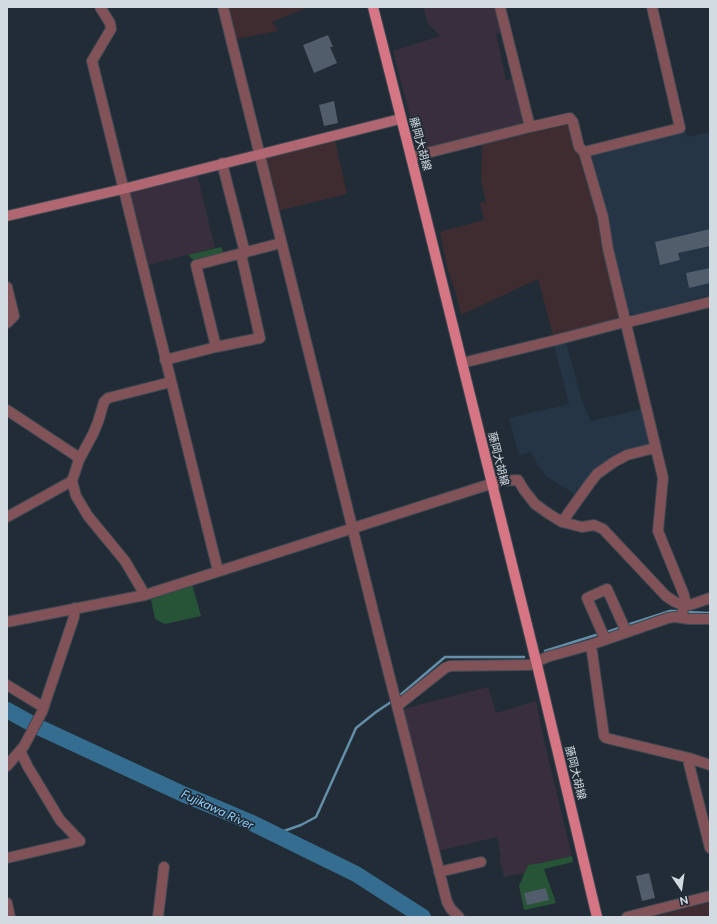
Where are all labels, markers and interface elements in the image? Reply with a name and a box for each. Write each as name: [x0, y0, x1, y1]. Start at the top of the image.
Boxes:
street label: 藤岡大胡線: [407, 116, 433, 172]
street label: 藤岡大胡線: [485, 431, 511, 487]
street label: 藤岡大胡線: [562, 745, 588, 801]
water label: Fujikawa River: [179, 787, 255, 833]
north arrow: [661, 868, 701, 908]
text: N: [678, 893, 689, 907]

